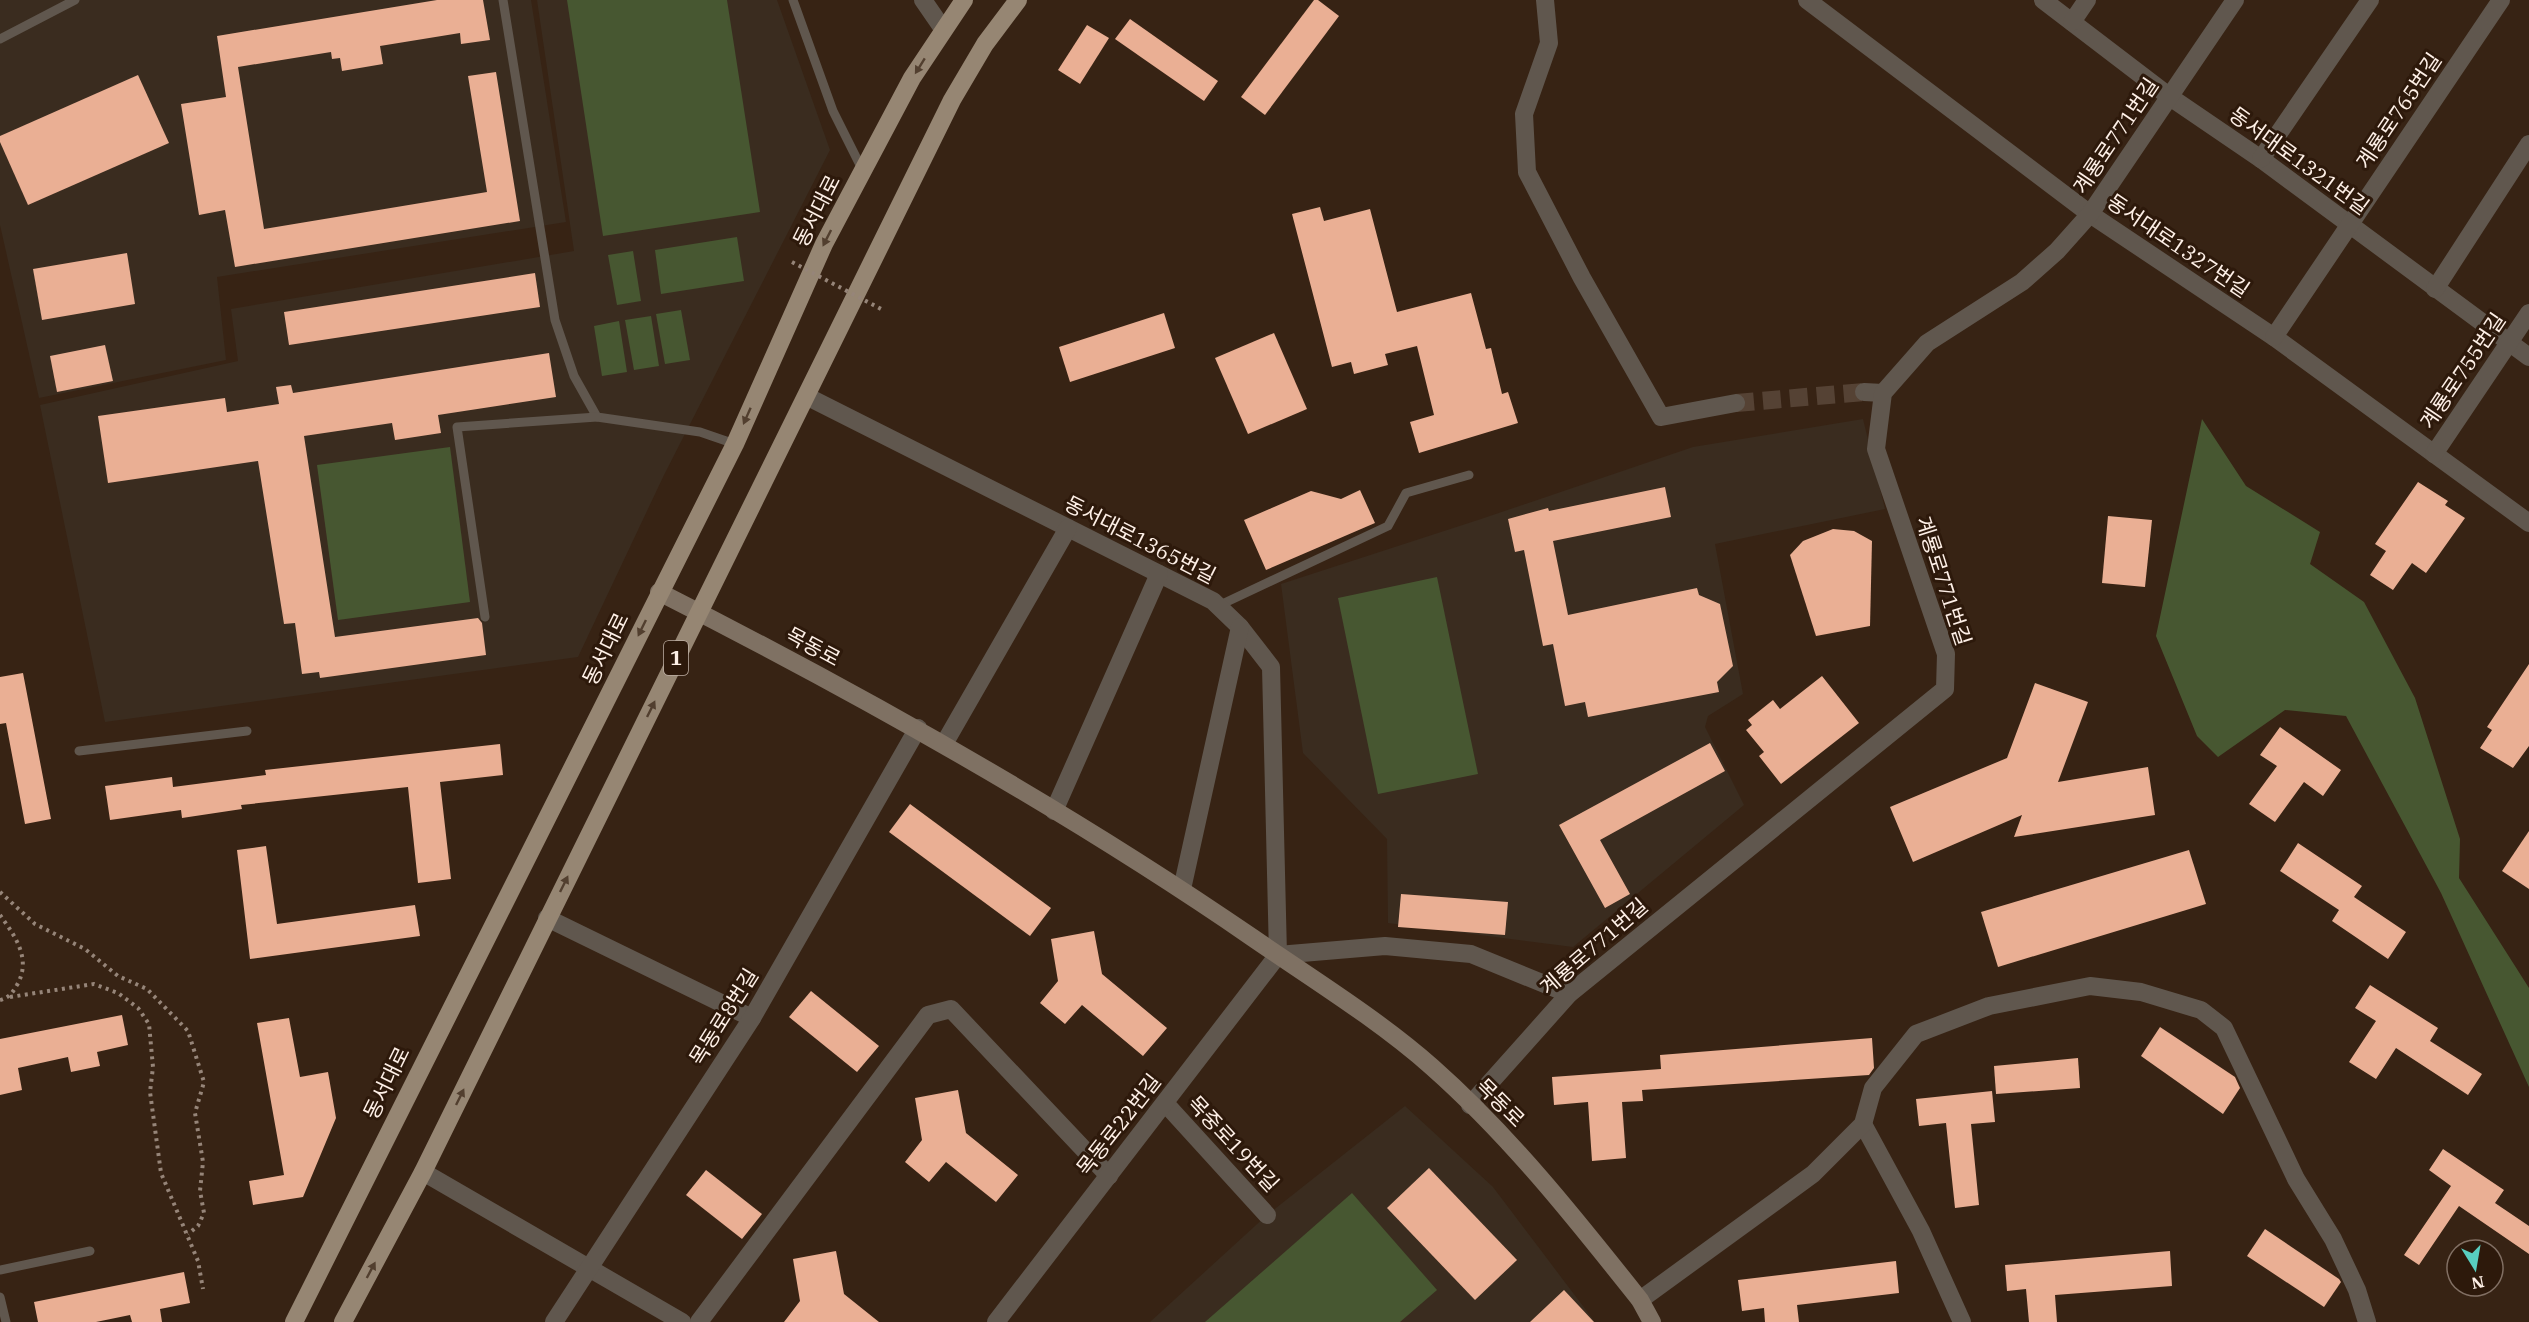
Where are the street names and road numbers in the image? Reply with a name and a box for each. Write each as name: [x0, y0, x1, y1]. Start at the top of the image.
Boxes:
street label: 계룡로765번길: [2349, 47, 2447, 174]
street label: 계룡로771번길: [2066, 72, 2164, 199]
street label: 동서대로1321번길: [2224, 100, 2375, 220]
street label: 동서대로: [786, 170, 846, 251]
street label: 동서대로1327번길: [2102, 187, 2255, 303]
street label: 계룡로755번길: [2413, 307, 2511, 434]
street label: 동서대로1365번길: [1060, 489, 1221, 589]
street label: 계룡로771번길: [1910, 512, 1978, 649]
street label: 동서대로: [576, 608, 635, 689]
street label: 목동로: [781, 620, 846, 672]
road number: 1: [664, 641, 688, 675]
street label: 계룡로771번길: [1533, 892, 1653, 1001]
street label: 목동로8번길: [682, 963, 764, 1070]
street label: 동서대로: [357, 1042, 416, 1123]
street label: 목동로22번길: [1070, 1068, 1167, 1181]
street label: 목동로: [1470, 1072, 1531, 1133]
street label: 목중로19번길: [1182, 1089, 1286, 1197]

